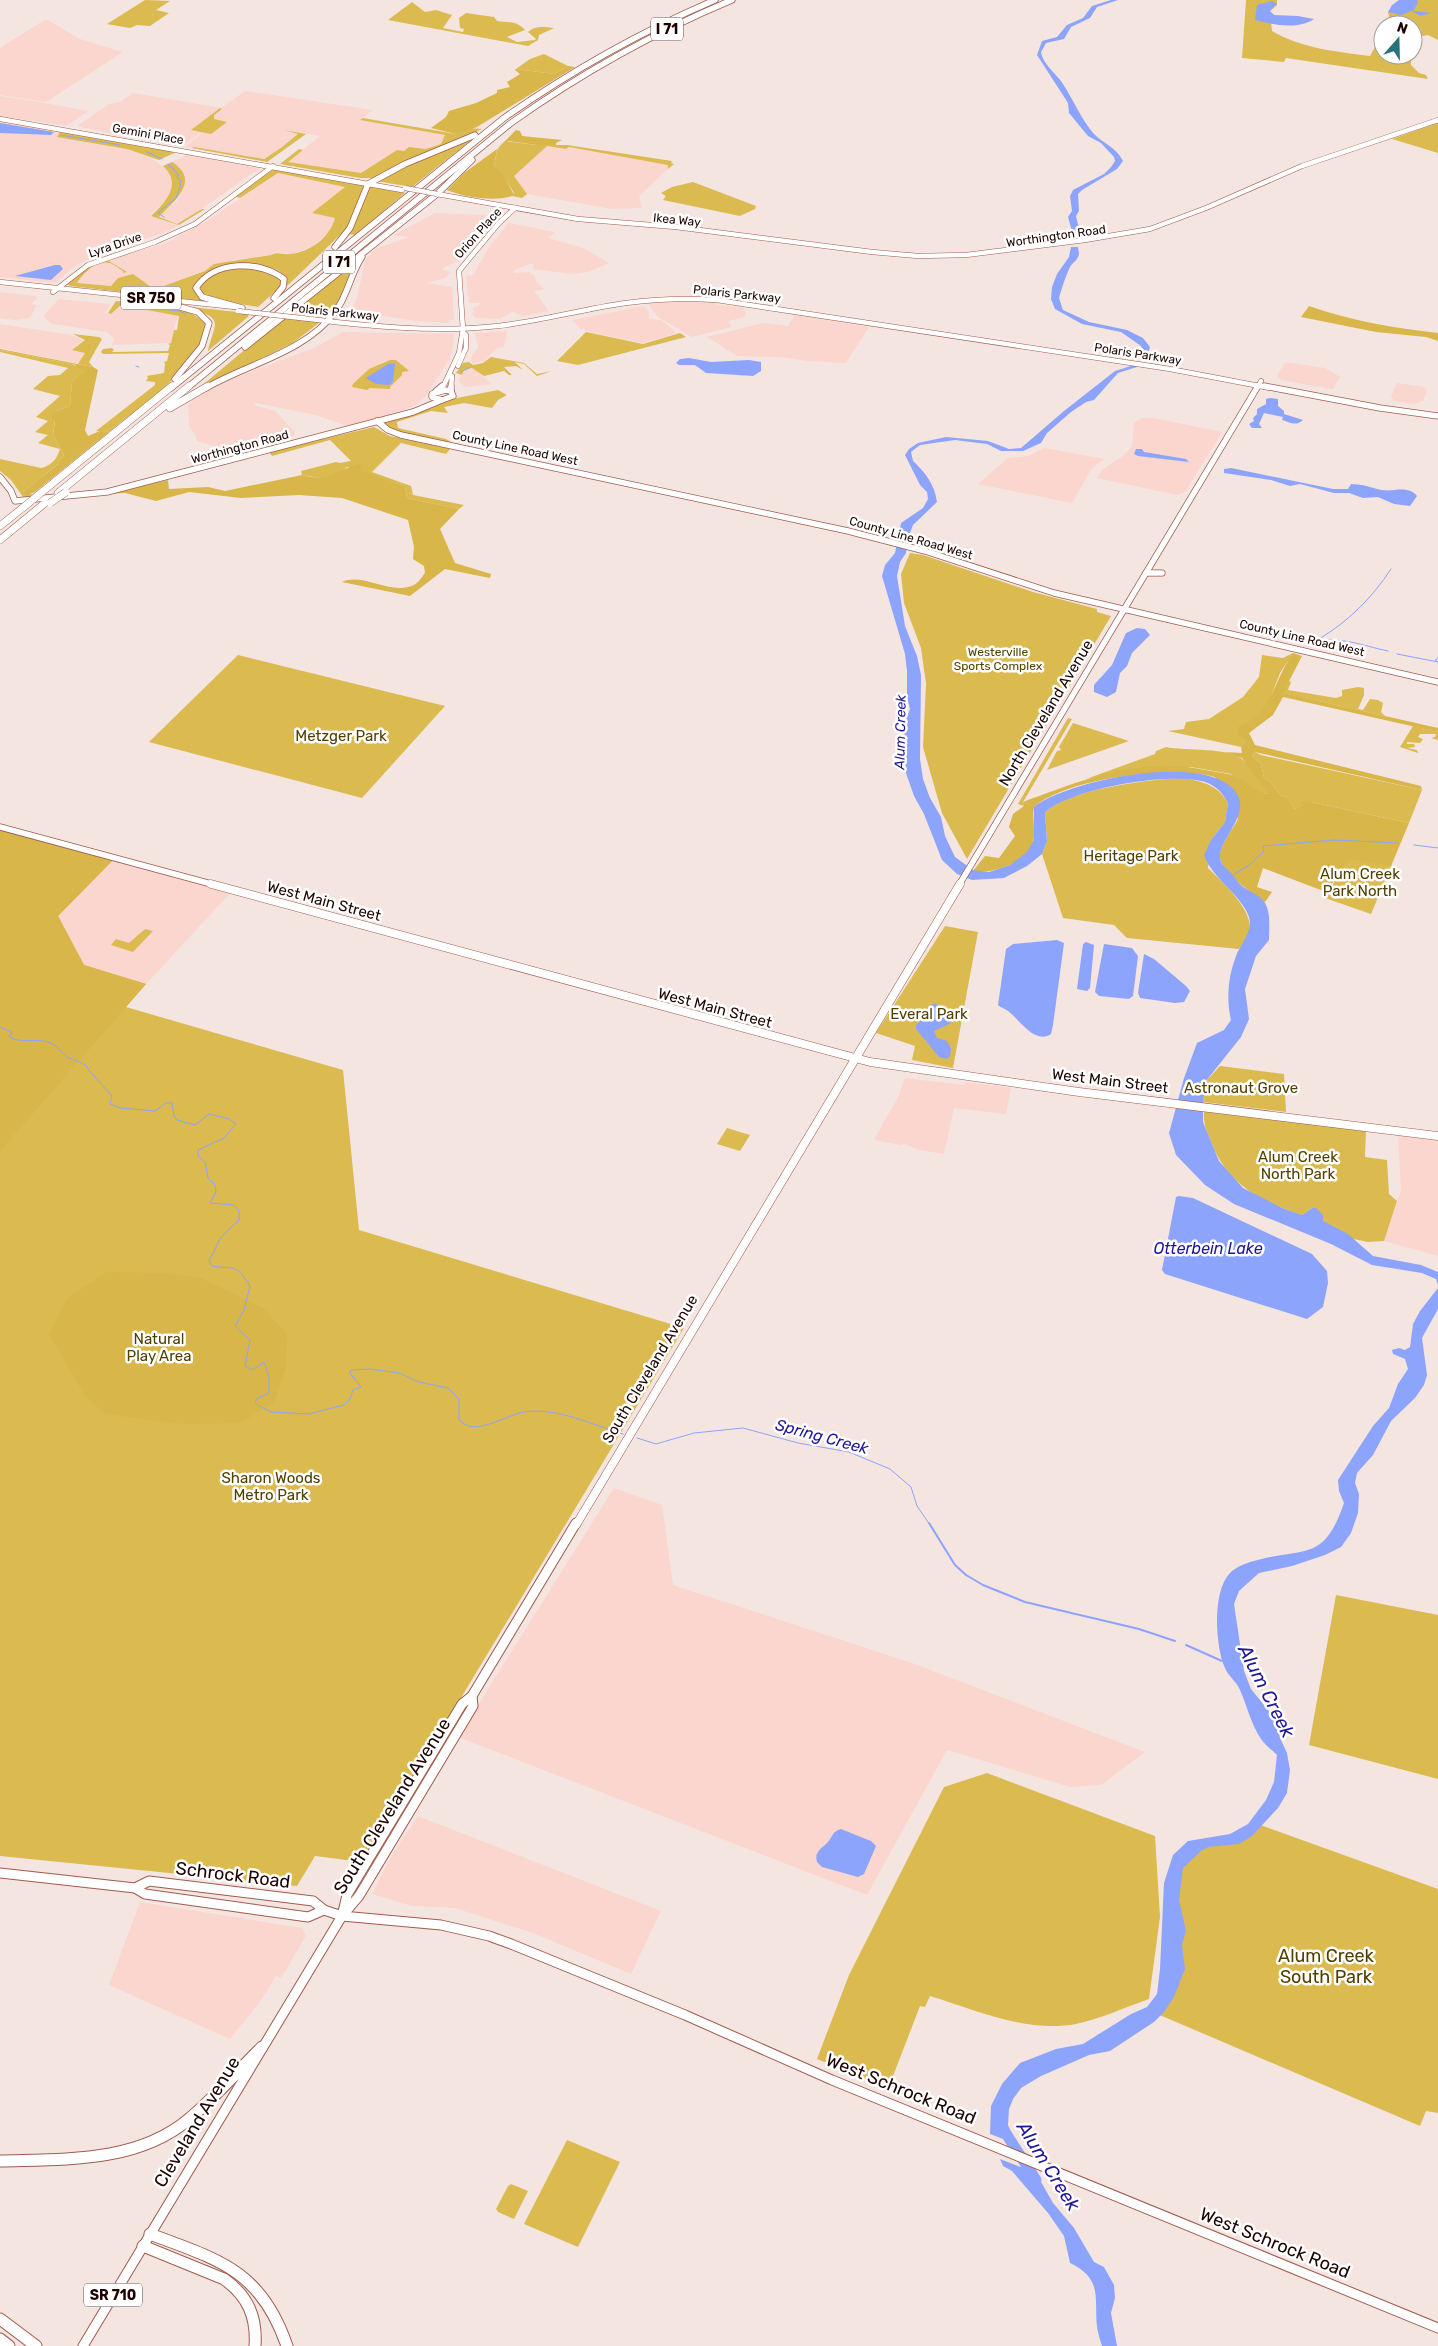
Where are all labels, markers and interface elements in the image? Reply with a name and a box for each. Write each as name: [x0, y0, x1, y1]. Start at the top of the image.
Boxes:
north arrow: [1373, 15, 1423, 65]
road number: I 71: [651, 18, 683, 40]
text: N: [1395, 19, 1410, 38]
street label: Gemini Place: [111, 121, 185, 147]
street label: Orion Place: [452, 205, 505, 261]
street label: Ikea Way: [653, 211, 702, 229]
street label: Worthington Road: [1005, 222, 1107, 250]
street label: Lyra Drive: [87, 229, 144, 261]
road number: I 71: [323, 250, 355, 274]
street label: Polaris Parkway: [692, 282, 782, 306]
road number: SR 750: [121, 286, 181, 310]
street label: Polaris Parkway: [290, 300, 380, 324]
street label: Polaris Parkway: [1093, 340, 1183, 368]
street label: Worthington Road: [190, 427, 290, 467]
street label: County Line Road West: [451, 428, 579, 468]
street label: County Line Road West: [848, 514, 975, 562]
street label: County Line Road West: [1238, 617, 1366, 659]
street label: North Cleveland Avenue: [995, 637, 1097, 789]
park label: Westerville Sports Complex: [954, 645, 1043, 673]
water label: Alum Creek: [891, 694, 910, 770]
park label: Metzger Park: [295, 727, 387, 745]
park label: Heritage Park: [1084, 847, 1179, 865]
park label: Alum Creek Park North: [1320, 865, 1400, 900]
street label: West Main Street: [265, 877, 383, 925]
street label: West Main Street: [656, 984, 774, 1032]
park label: Everal Park: [890, 1005, 968, 1023]
street label: West Main Street: [1051, 1065, 1169, 1097]
park label: Astronaut Grove: [1184, 1079, 1298, 1097]
park label: Alum Creek North Park: [1258, 1148, 1338, 1183]
water label: Otterbein Lake: [1153, 1239, 1263, 1258]
street label: South Cleveland Avenue: [599, 1292, 701, 1446]
park label: Natural Play Area: [127, 1330, 191, 1365]
water label: Spring Creek: [773, 1415, 871, 1458]
park label: Sharon Woods Metro Park: [222, 1469, 321, 1504]
water label: Alum Creek: [1233, 1640, 1300, 1742]
street label: South Cleveland Avenue: [329, 1714, 455, 1898]
street label: Schrock Road: [174, 1857, 292, 1893]
park label: Alum Creek South Park: [1278, 1945, 1375, 1988]
street label: West Schrock Road: [823, 2049, 979, 2129]
street label: Cleveland Avenue: [149, 2053, 245, 2191]
water label: Alum Creek: [1011, 2116, 1085, 2215]
street label: West Schrock Road: [1197, 2203, 1353, 2283]
road number: SR 710: [84, 2284, 142, 2306]

